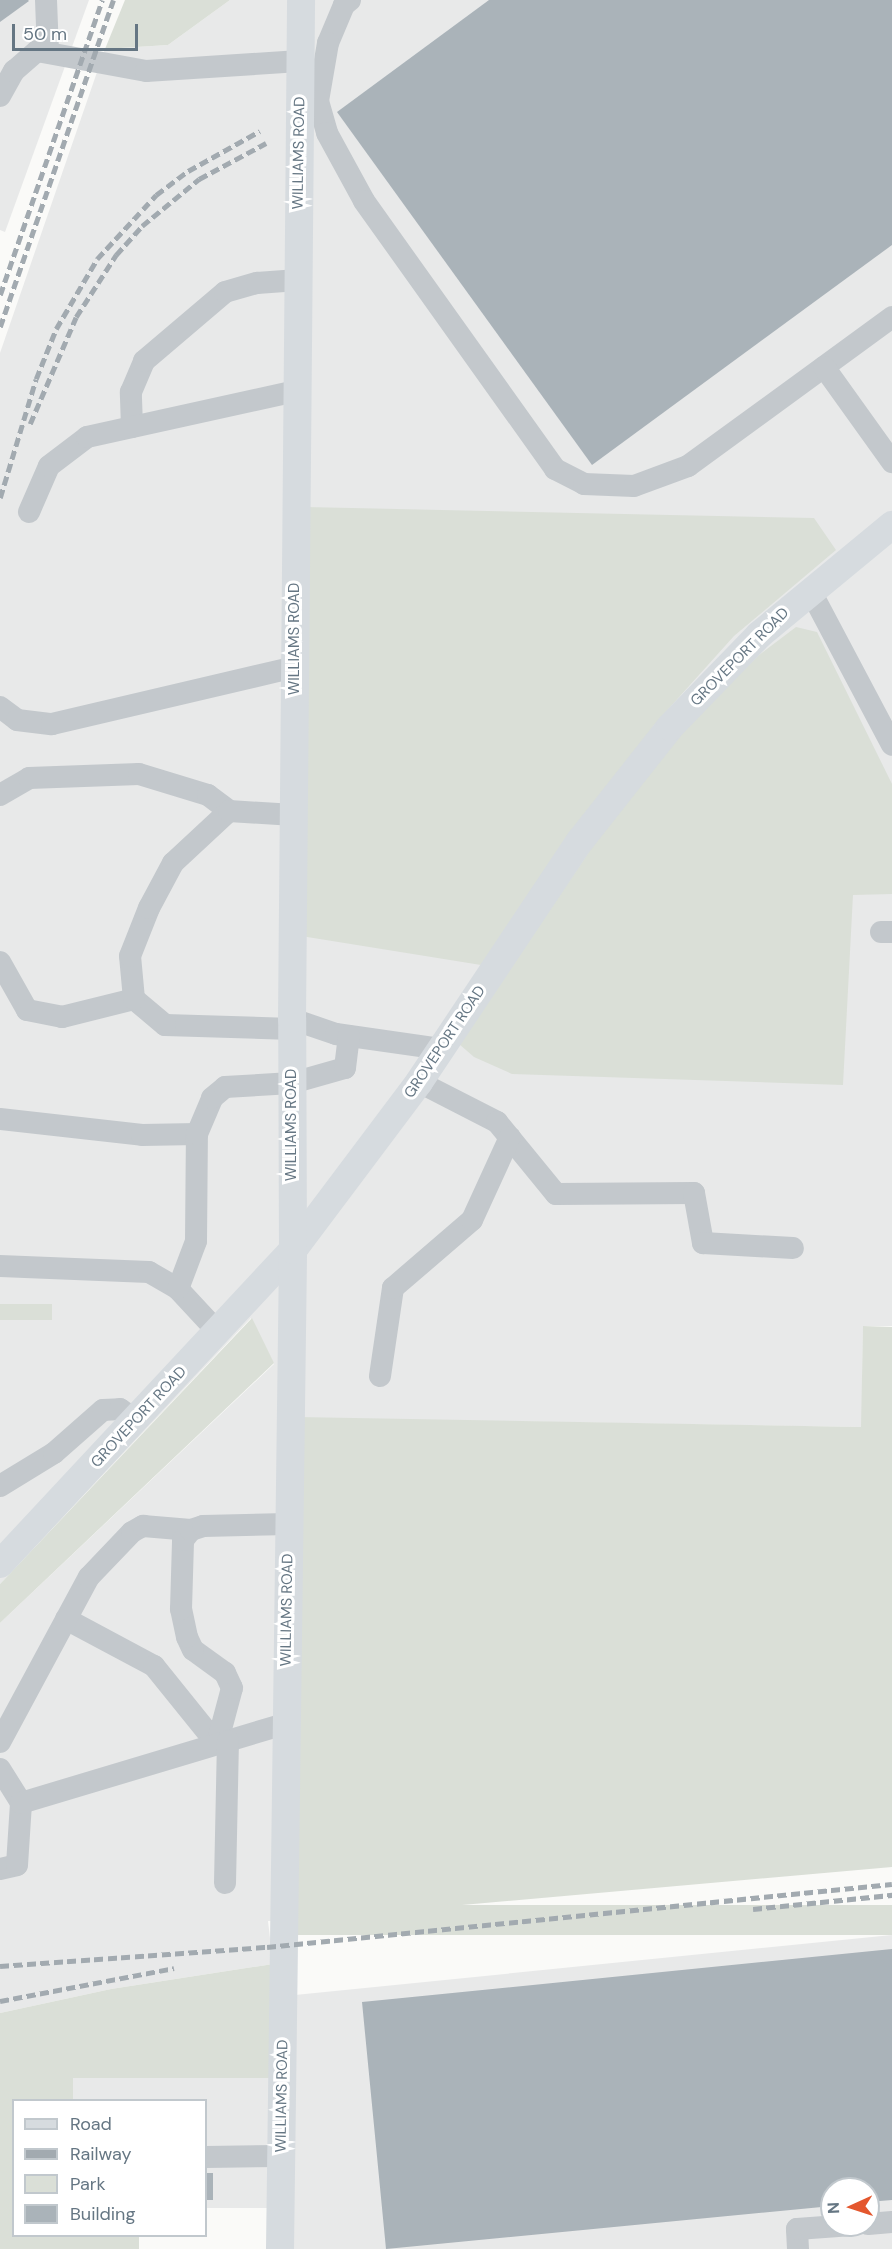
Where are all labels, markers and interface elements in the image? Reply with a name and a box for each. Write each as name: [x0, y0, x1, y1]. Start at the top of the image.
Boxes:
scale bar: [15, 12, 141, 50]
text: 50 m: [23, 22, 67, 46]
street label: WILLIAMS ROAD: [289, 97, 309, 209]
street label: WILLIAMS ROAD: [286, 583, 304, 695]
street label: GROVEPORT ROAD: [687, 604, 793, 710]
street label: GROVEPORT ROAD: [401, 982, 489, 1102]
street label: WILLIAMS ROAD: [283, 1069, 301, 1181]
street label: GROVEPORT ROAD: [88, 1363, 190, 1471]
street label: WILLIAMS ROAD: [277, 1554, 297, 1666]
street label: WILLIAMS ROAD: [272, 2040, 292, 2152]
legend: [12, 2099, 207, 2237]
text: Road: [70, 2112, 112, 2136]
text: Railway: [70, 2142, 132, 2166]
text: Park: [70, 2172, 106, 2196]
north arrow: [820, 2177, 880, 2237]
text: N: [823, 2201, 844, 2214]
text: Building: [70, 2202, 135, 2226]

